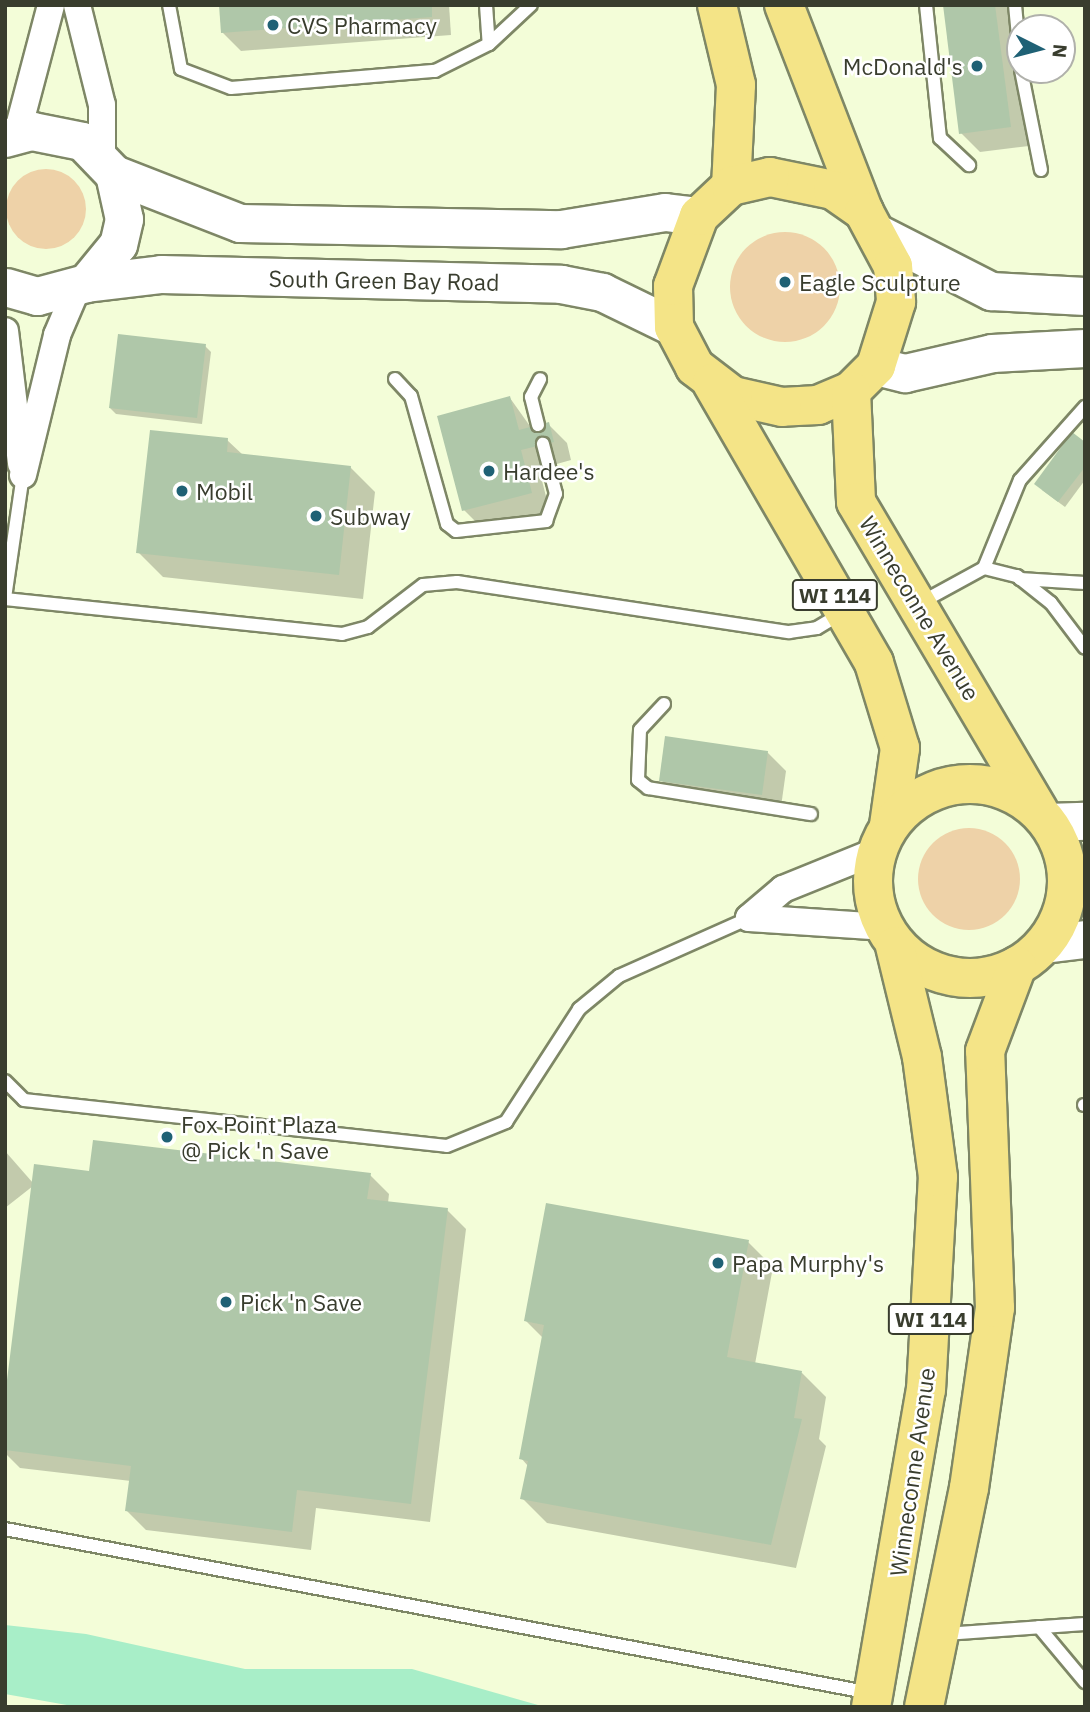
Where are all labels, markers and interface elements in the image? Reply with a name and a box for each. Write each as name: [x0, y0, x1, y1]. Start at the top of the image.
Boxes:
place label: CVS Pharmacy: [287, 11, 437, 39]
north arrow: [1006, 14, 1076, 84]
marker: CVS Pharmacy: [265, 17, 281, 33]
text: N: [1047, 43, 1073, 59]
place label: McDonald's: [843, 52, 963, 80]
marker: McDonald's: [969, 58, 985, 74]
street label: South Green Bay Road: [268, 264, 500, 296]
place label: Eagle Sculpture: [799, 268, 961, 296]
marker: Eagle Sculpture: [777, 274, 793, 290]
place label: Hardee's: [503, 457, 595, 485]
marker: Hardee's: [481, 463, 497, 479]
place label: Mobil: [196, 477, 253, 505]
marker: Mobil: [174, 483, 190, 499]
place label: Subway: [330, 502, 411, 530]
marker: Subway: [308, 508, 324, 524]
street label: Winneconne Avenue: [854, 511, 986, 705]
road number: WI 114: [791, 578, 879, 612]
place label: Fox Point Plaza @ Pick 'n Save: [181, 1110, 337, 1164]
marker: Fox Point Plaza @ Pick 'n Save: [159, 1129, 175, 1145]
place label: Papa Murphy's: [732, 1249, 884, 1277]
marker: Papa Murphy's: [710, 1255, 726, 1271]
place label: Pick 'n Save: [240, 1288, 362, 1316]
marker: Pick 'n Save: [218, 1294, 234, 1310]
road number: WI 114: [887, 1302, 975, 1336]
street label: Winneconne Avenue: [884, 1366, 940, 1578]

